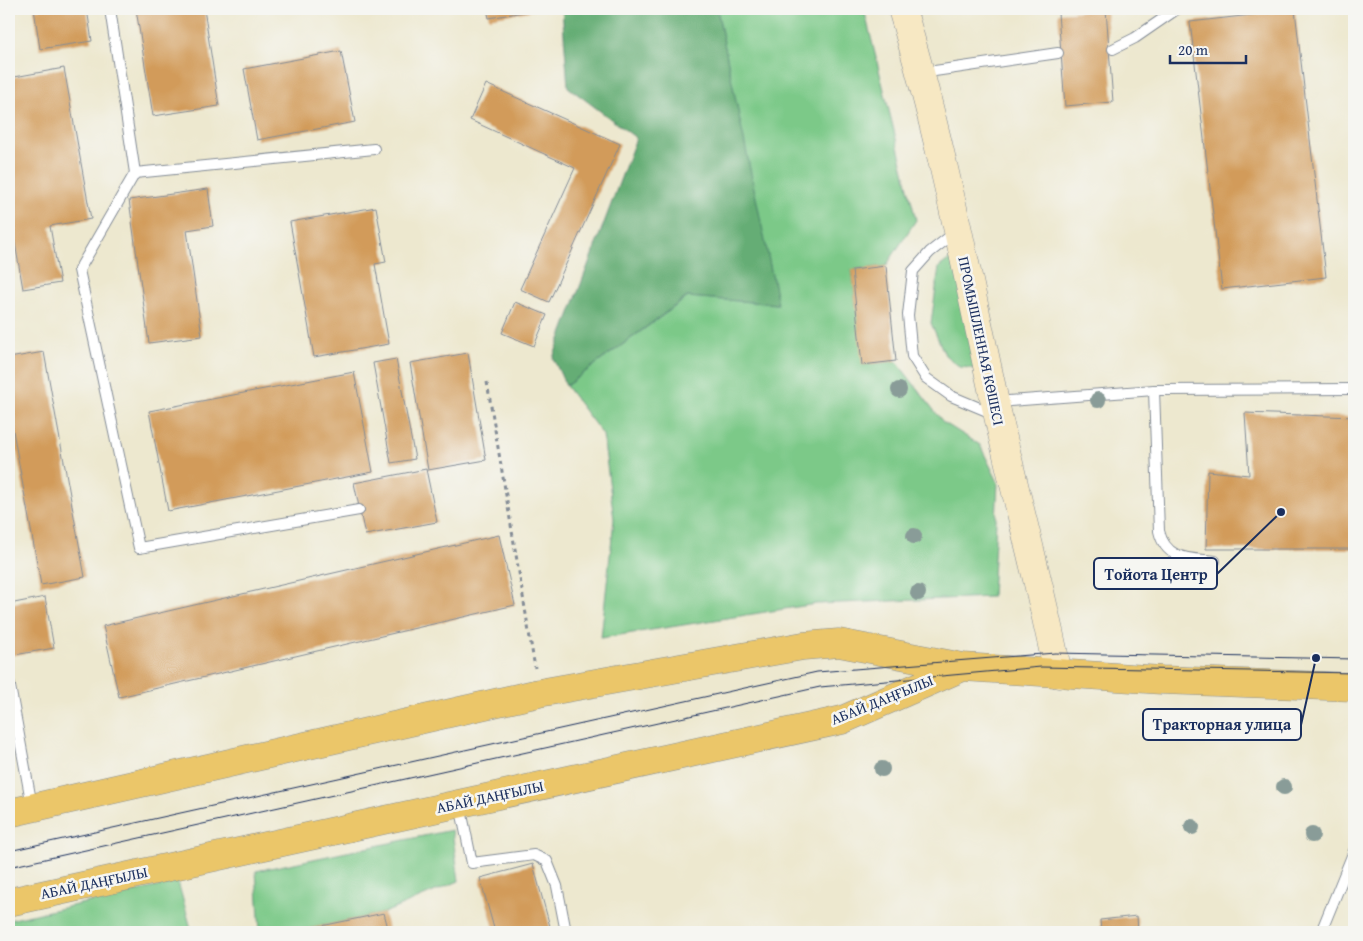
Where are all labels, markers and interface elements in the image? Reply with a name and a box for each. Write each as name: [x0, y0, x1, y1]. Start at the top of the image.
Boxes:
scale bar: [1170, 32, 1247, 64]
text: 20 m: [1178, 39, 1209, 60]
street label: ПРОМЫШЛЕННАЯ КӨШЕСІ: [953, 254, 1010, 427]
callout: Тойота Центр: [1094, 558, 1217, 589]
text: Тойота Центр: [1104, 562, 1208, 586]
street label: АБАЙ ДАҢҒЫЛЫ: [827, 669, 937, 730]
callout: Тракторная улица: [1143, 709, 1301, 740]
text: Тракторная улица: [1153, 712, 1292, 736]
street label: АБАЙ ДАҢҒЫЛЫ: [434, 775, 546, 818]
street label: АБАЙ ДАҢҒЫЛЫ: [38, 861, 150, 904]

